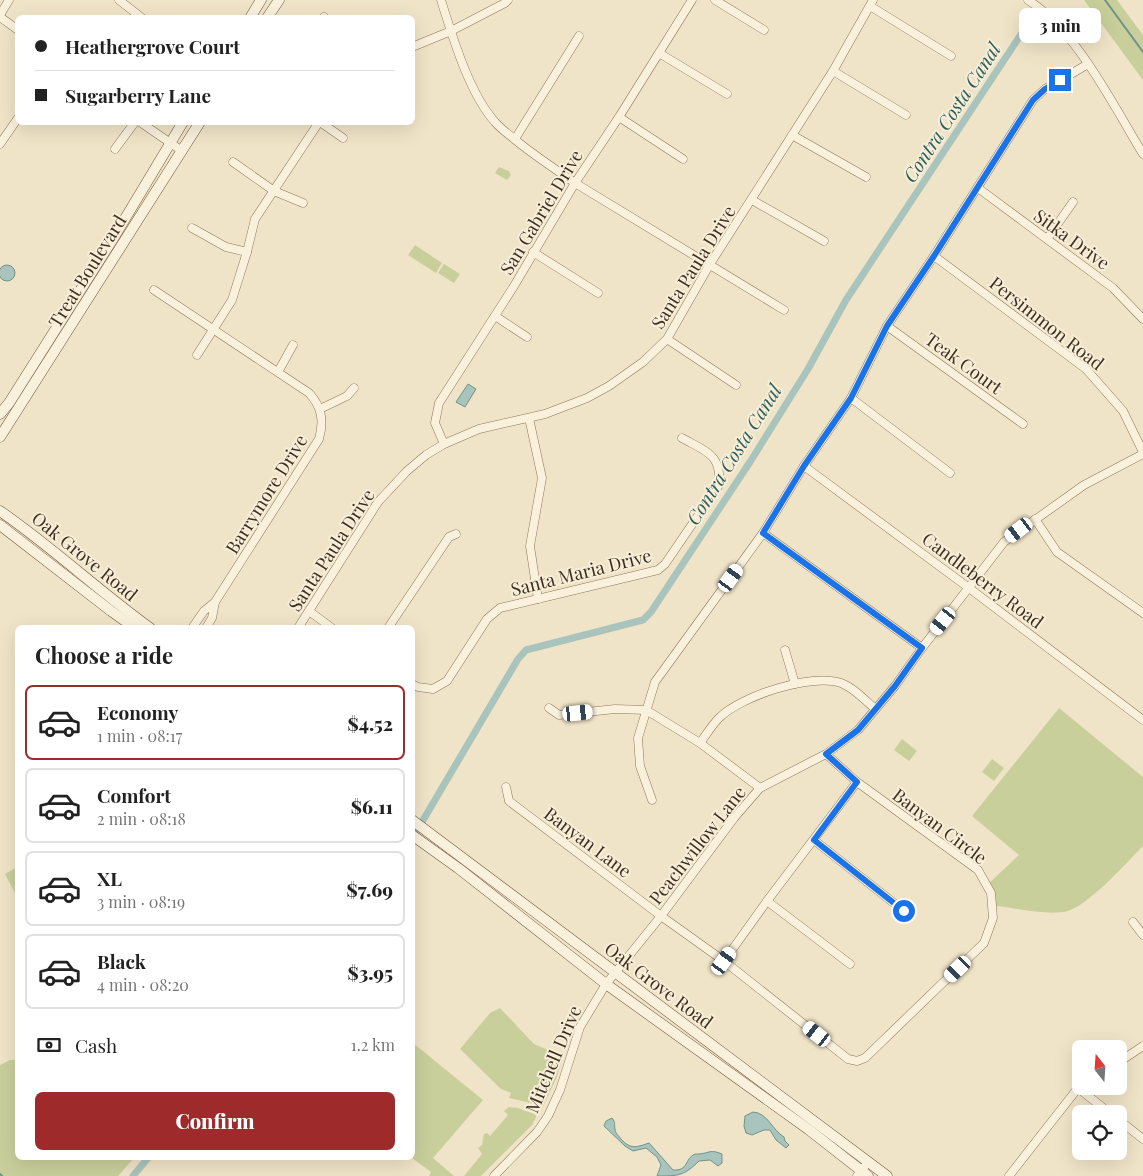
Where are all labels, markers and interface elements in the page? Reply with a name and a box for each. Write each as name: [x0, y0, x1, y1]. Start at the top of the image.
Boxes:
callout: 3 min: [1019, 8, 1101, 42]
text: 3 min: [1039, 15, 1081, 36]
text: Heathergrove Court: [65, 33, 240, 59]
water label: Contra Costa Canal: [896, 37, 1006, 187]
route end: [1049, 69, 1071, 91]
text: Sugarberry Lane: [65, 82, 211, 108]
street label: San Gabriel Drive: [494, 145, 588, 279]
street label: Santa Paula Drive: [645, 201, 741, 333]
street label: Sitka Drive: [1029, 203, 1115, 275]
street label: Treat Boulevard: [43, 210, 132, 332]
street label: Persimmon Road: [985, 271, 1109, 376]
street label: Teak Court: [921, 327, 1008, 399]
water label: Contra Costa Canal: [679, 378, 787, 529]
street label: Barrymore Drive: [220, 430, 312, 558]
street label: Santa Paula Drive: [282, 484, 380, 616]
street label: Oak Grove Road: [27, 506, 143, 606]
car: [1002, 515, 1035, 545]
street label: Candleberry Road: [918, 527, 1049, 634]
street label: Santa Maria Drive: [508, 543, 654, 601]
car: [716, 561, 745, 595]
car: [927, 605, 958, 637]
text: Choose a ride: [35, 640, 173, 670]
text: Economy: [97, 699, 178, 725]
icon: car: [37, 700, 82, 745]
car: [562, 704, 593, 722]
text: $4.52: [347, 710, 393, 736]
text: 1 min · 08:17: [97, 725, 182, 746]
street label: Peachwillow Lane: [643, 781, 751, 909]
text: Comfort: [97, 782, 171, 808]
icon: car: [37, 783, 82, 828]
street label: Banyan Circle: [888, 783, 992, 869]
text: $6.11: [351, 793, 393, 819]
street label: Banyan Lane: [540, 801, 636, 883]
text: 2 min · 08:18: [97, 808, 186, 829]
text: XL: [97, 865, 122, 891]
icon: car: [37, 866, 82, 911]
text: $7.69: [347, 876, 393, 902]
text: 3 min · 08:19: [97, 891, 185, 912]
route start: [893, 900, 915, 922]
street label: Oak Grove Road: [600, 936, 718, 1034]
car: [709, 944, 738, 978]
text: Black: [97, 948, 146, 974]
icon: car: [37, 949, 82, 994]
car: [941, 953, 974, 985]
text: $3.95: [347, 959, 393, 985]
text: 4 min · 08:20: [97, 974, 189, 995]
street label: Mitchell Drive: [520, 1002, 586, 1116]
car: [800, 1019, 833, 1049]
icon: cash: [35, 1031, 63, 1059]
text: Cash: [75, 1032, 117, 1058]
text: 1.2 km: [351, 1034, 395, 1055]
north arrow: [1072, 1040, 1128, 1095]
map controls: [1072, 1040, 1127, 1160]
button: Confirm: [35, 1092, 395, 1150]
button: locate: [1072, 1105, 1127, 1160]

